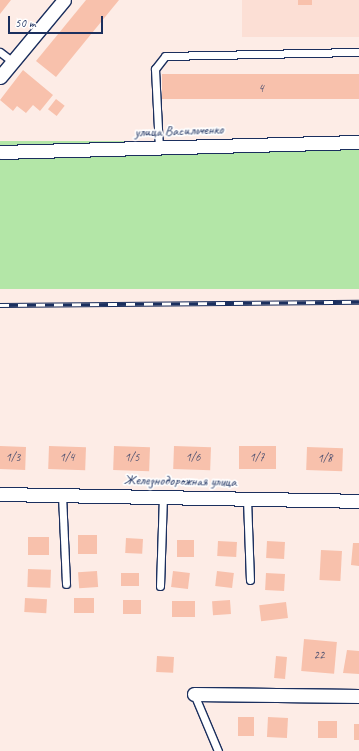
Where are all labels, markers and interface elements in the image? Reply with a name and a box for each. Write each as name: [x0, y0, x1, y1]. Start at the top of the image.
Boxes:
scale bar: [10, 8, 105, 34]
text: 50 m: [15, 15, 35, 31]
house number: 4: [258, 82, 264, 96]
street label: улица Васильченко: [135, 121, 223, 141]
house number: 1/3: [6, 451, 20, 465]
house number: 1/4: [60, 451, 74, 465]
house number: 1/5: [125, 451, 139, 465]
house number: 1/6: [186, 451, 200, 465]
house number: 1/7: [250, 451, 264, 465]
house number: 1/8: [318, 452, 332, 466]
street label: Железнодорожная улица: [123, 472, 237, 490]
house number: 22: [314, 649, 324, 663]

